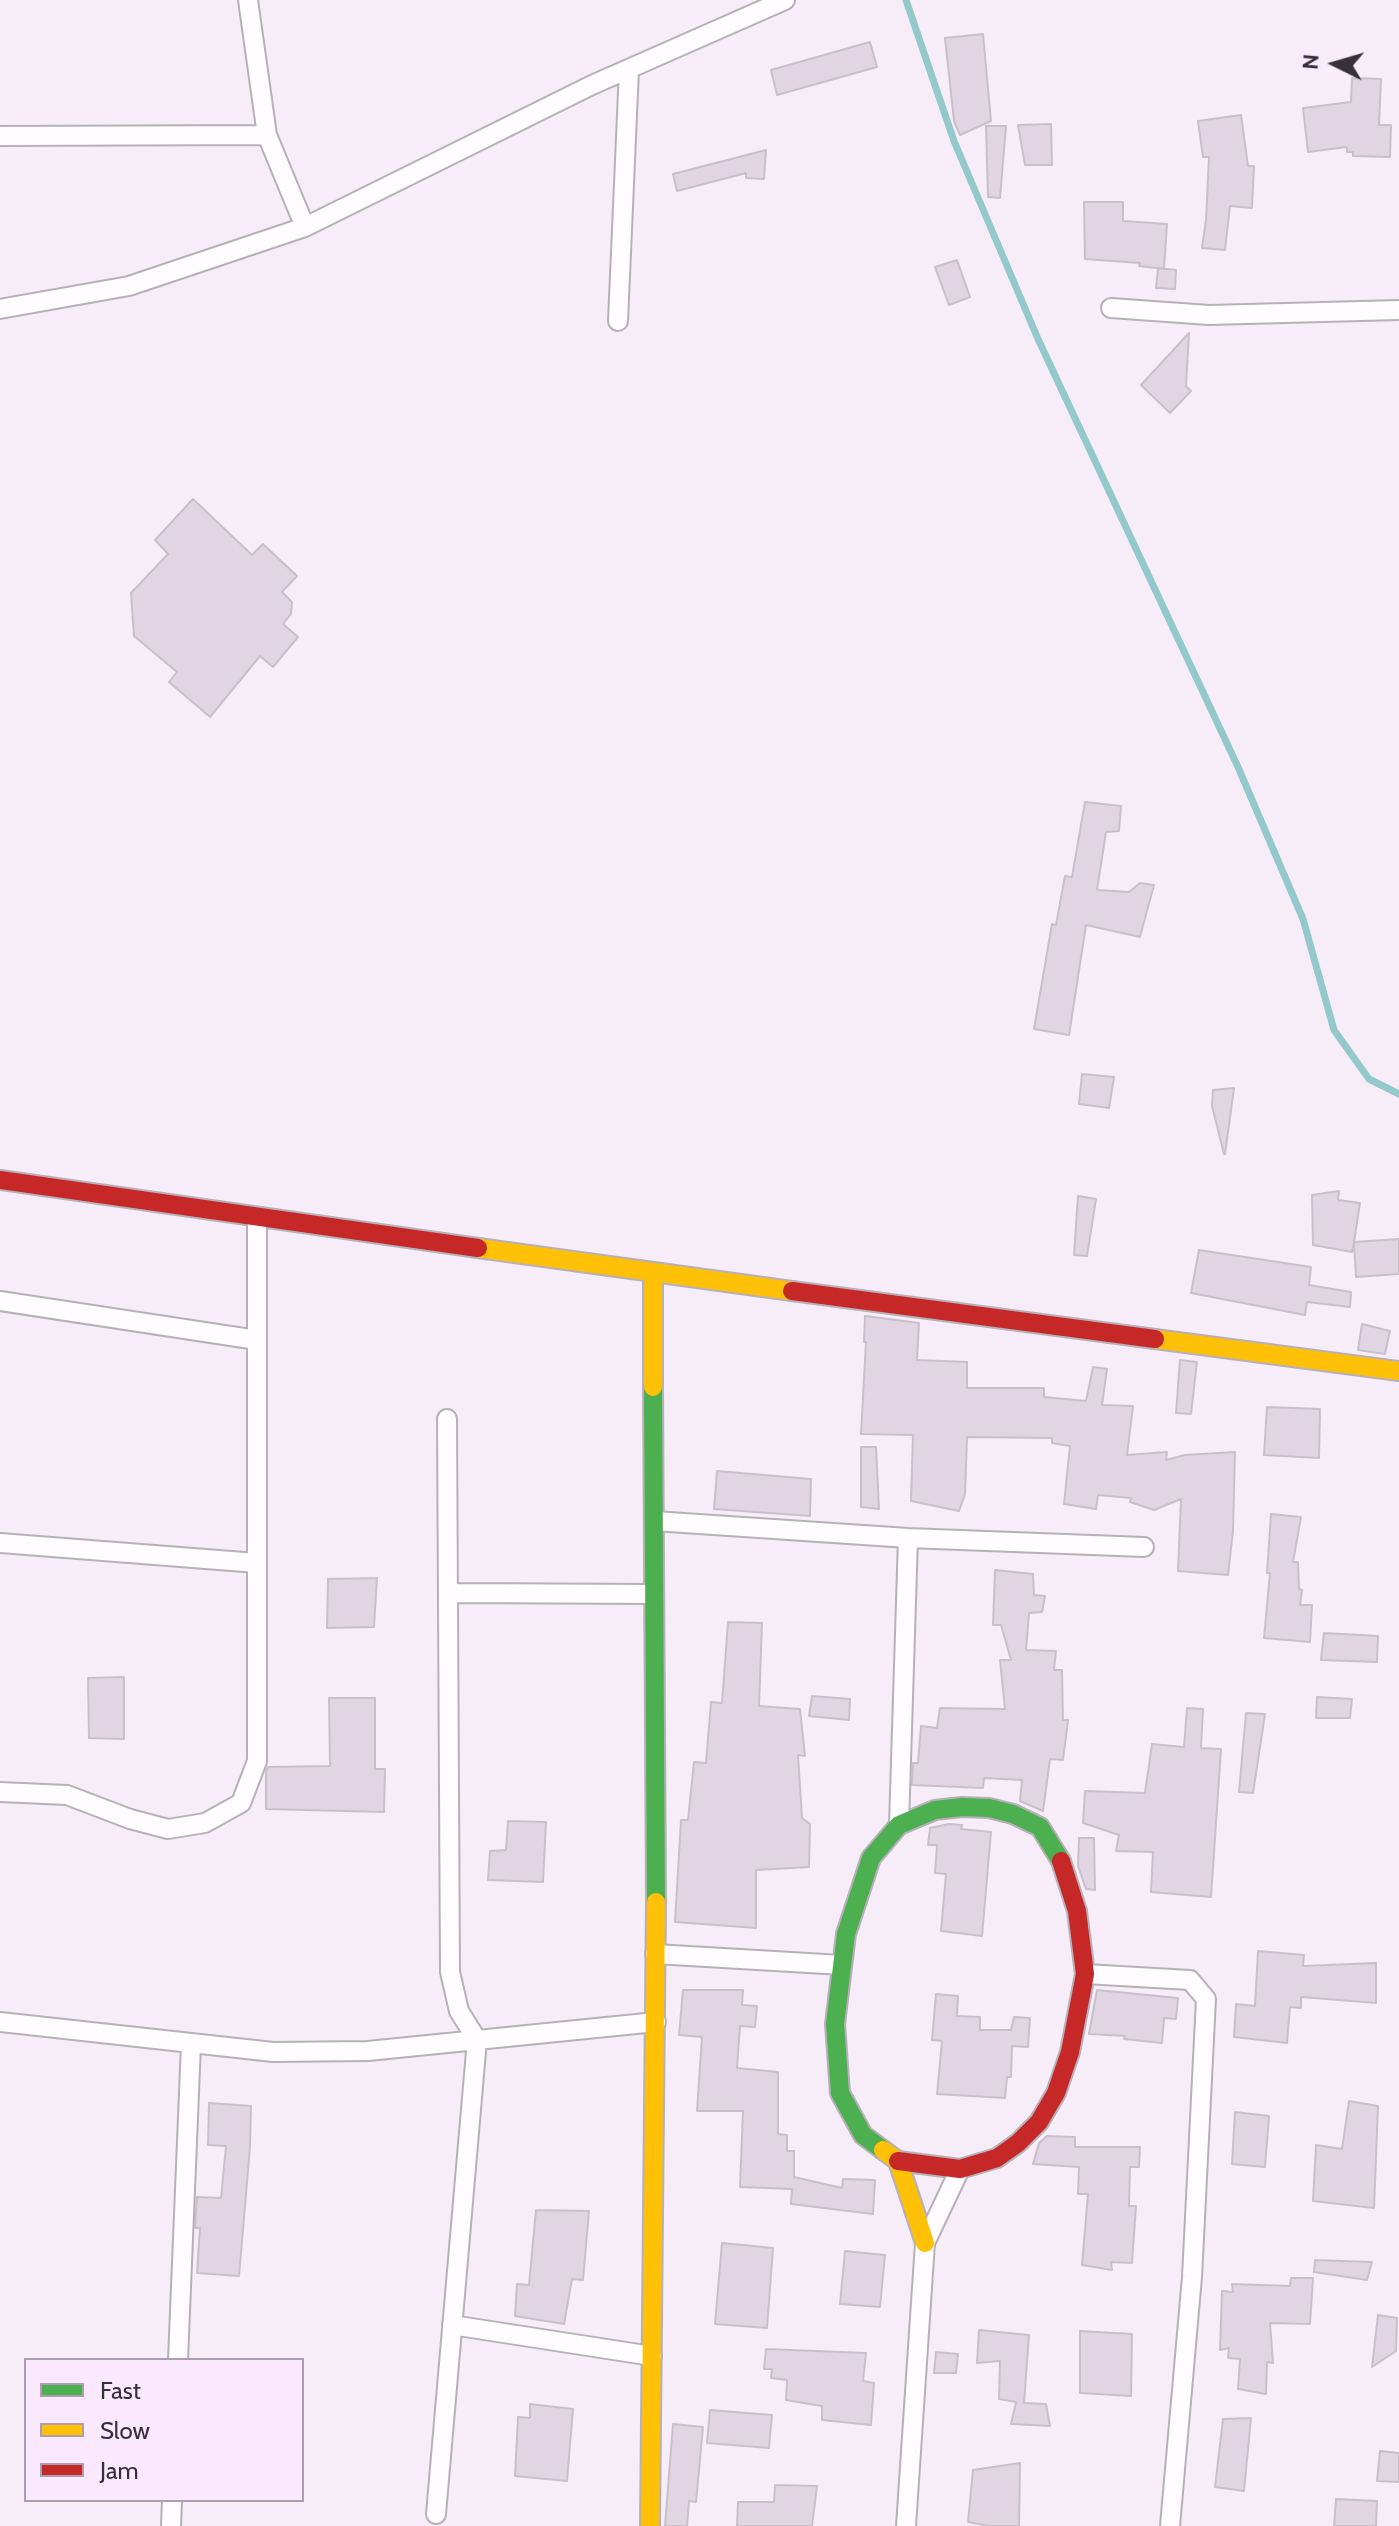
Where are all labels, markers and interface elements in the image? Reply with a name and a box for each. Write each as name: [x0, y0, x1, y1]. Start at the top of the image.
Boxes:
north arrow: [1295, 24, 1375, 104]
text: N: [1296, 53, 1325, 71]
legend: [24, 2358, 304, 2502]
text: Fast: [100, 2376, 141, 2405]
text: Slow: [100, 2416, 150, 2445]
text: Jam: [100, 2456, 138, 2485]

